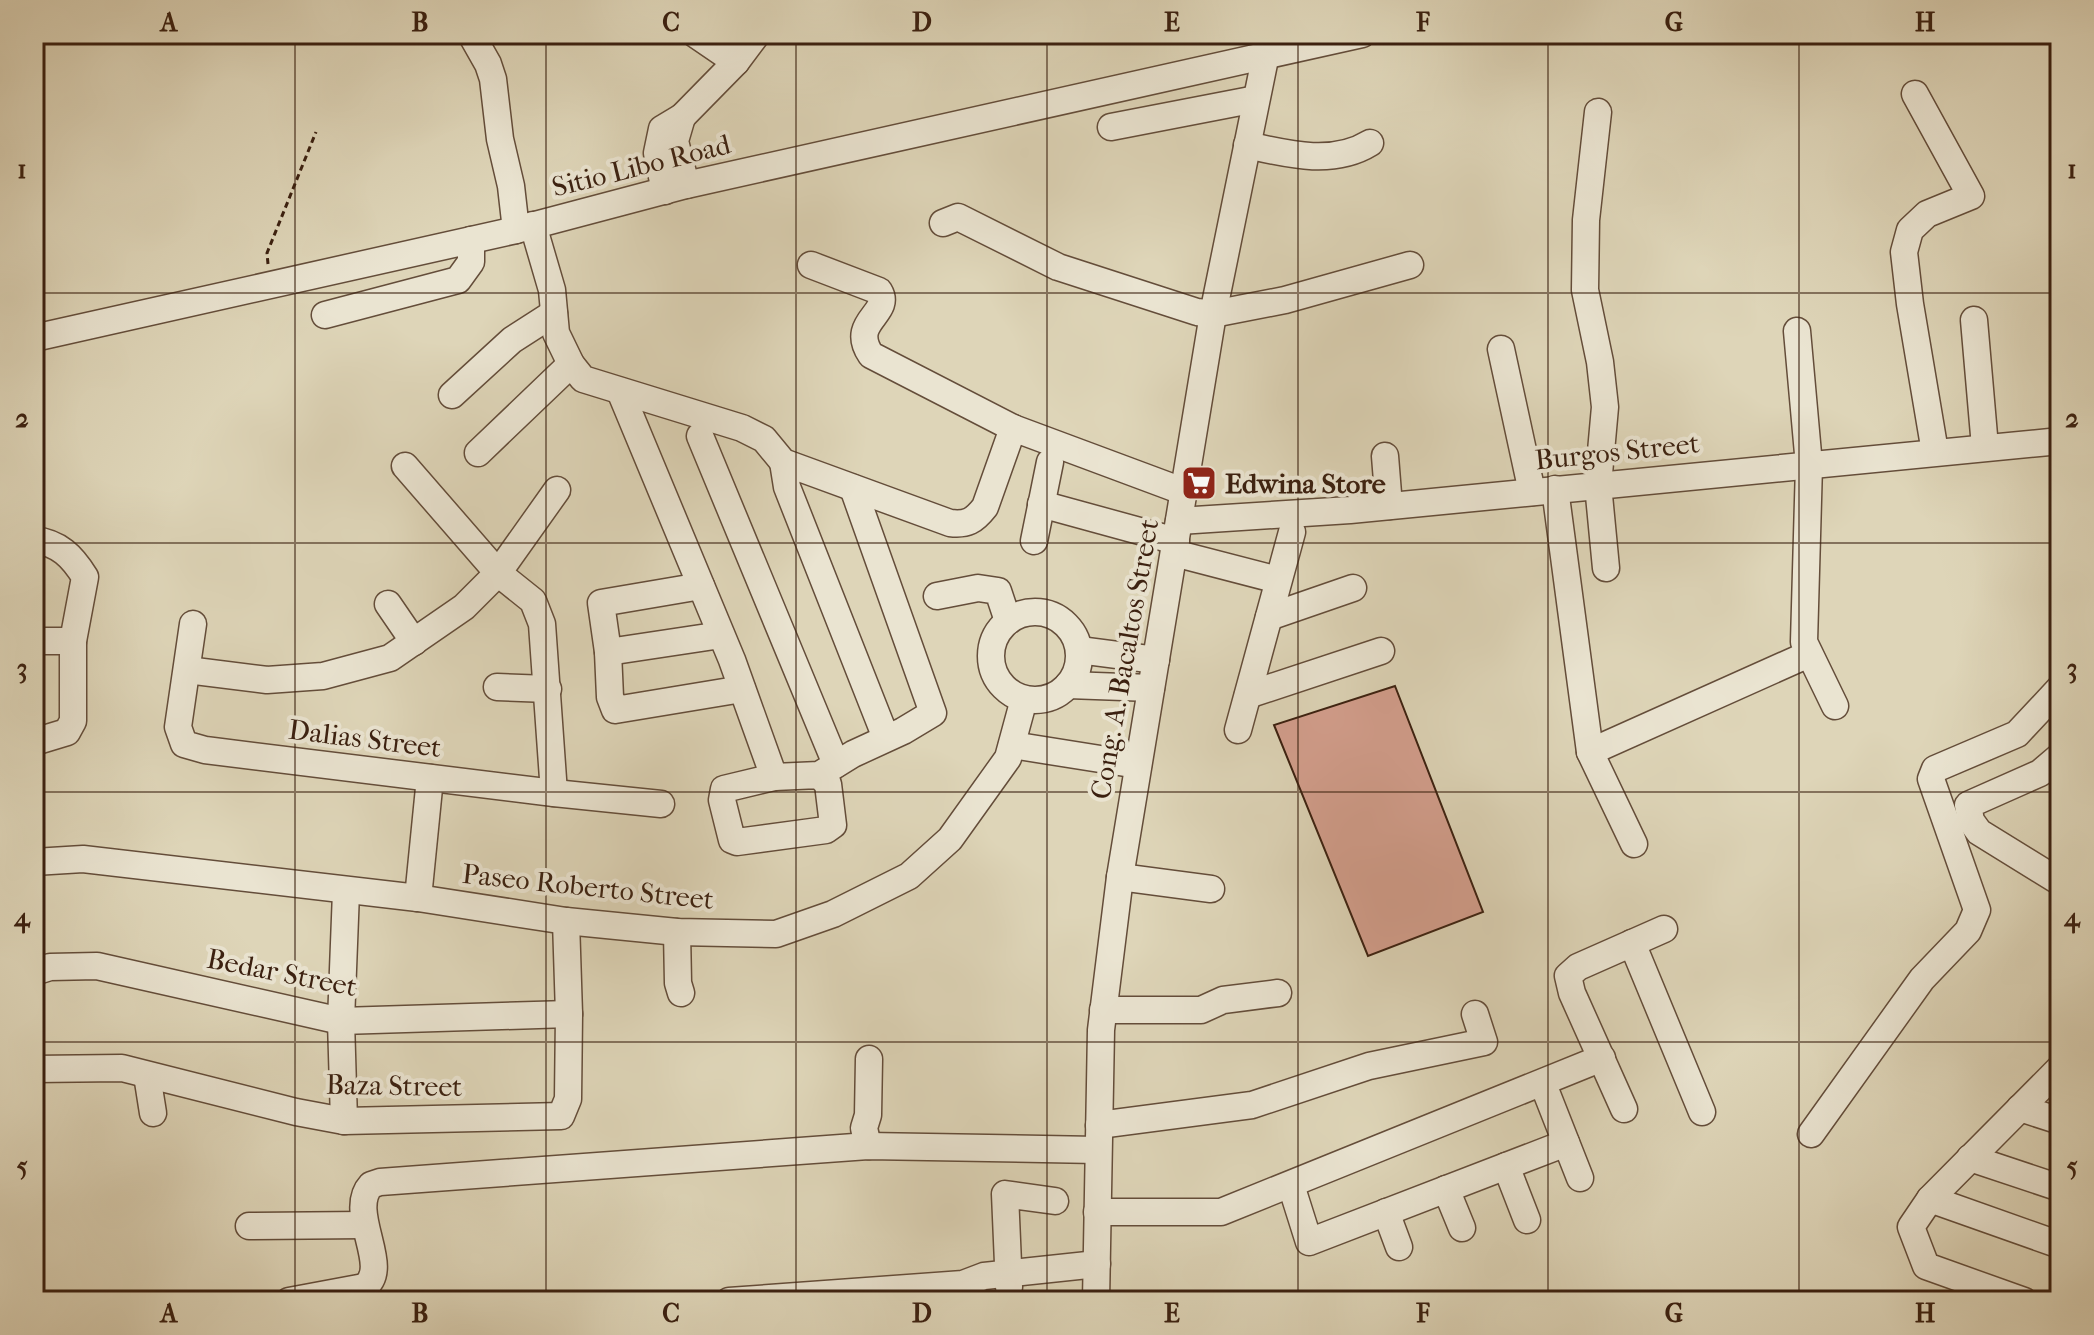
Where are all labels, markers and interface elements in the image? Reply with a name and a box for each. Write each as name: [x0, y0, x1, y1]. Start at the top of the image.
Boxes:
text: A: [159, 7, 179, 38]
text: B: [412, 7, 429, 38]
text: C: [662, 7, 680, 38]
text: D: [912, 7, 932, 38]
text: E: [1164, 7, 1180, 38]
text: F: [1415, 7, 1430, 38]
text: G: [1665, 7, 1683, 38]
text: H: [1915, 7, 1936, 38]
street label: Sitio Libo Road: [548, 127, 735, 204]
text: 1: [17, 154, 27, 185]
text: 1: [2067, 154, 2077, 185]
text: 2: [15, 403, 29, 434]
text: 2: [2065, 403, 2079, 434]
street label: Burgos Street: [1533, 426, 1701, 477]
supermarket icon: Edwina Store: [1180, 464, 1218, 502]
place label: Edwina Store: [1225, 467, 1386, 500]
street label: Cong. A. Bacaltos Street: [1084, 516, 1165, 802]
text: 3: [17, 653, 27, 684]
text: 3: [2067, 653, 2077, 684]
street label: Dalias Street: [287, 713, 443, 764]
street label: Paseo Roberto Street: [461, 857, 715, 916]
text: 4: [13, 902, 31, 934]
text: 4: [2063, 902, 2081, 934]
street label: Bedar Street: [204, 942, 360, 1003]
street label: Baza Street: [326, 1068, 462, 1103]
text: 5: [16, 1151, 28, 1182]
text: 5: [2066, 1151, 2078, 1182]
text: A: [159, 1298, 179, 1329]
text: B: [412, 1298, 429, 1329]
text: C: [662, 1298, 680, 1329]
text: D: [912, 1298, 932, 1329]
text: E: [1164, 1298, 1180, 1329]
text: F: [1415, 1298, 1430, 1329]
text: G: [1665, 1298, 1683, 1329]
text: H: [1915, 1298, 1936, 1329]

